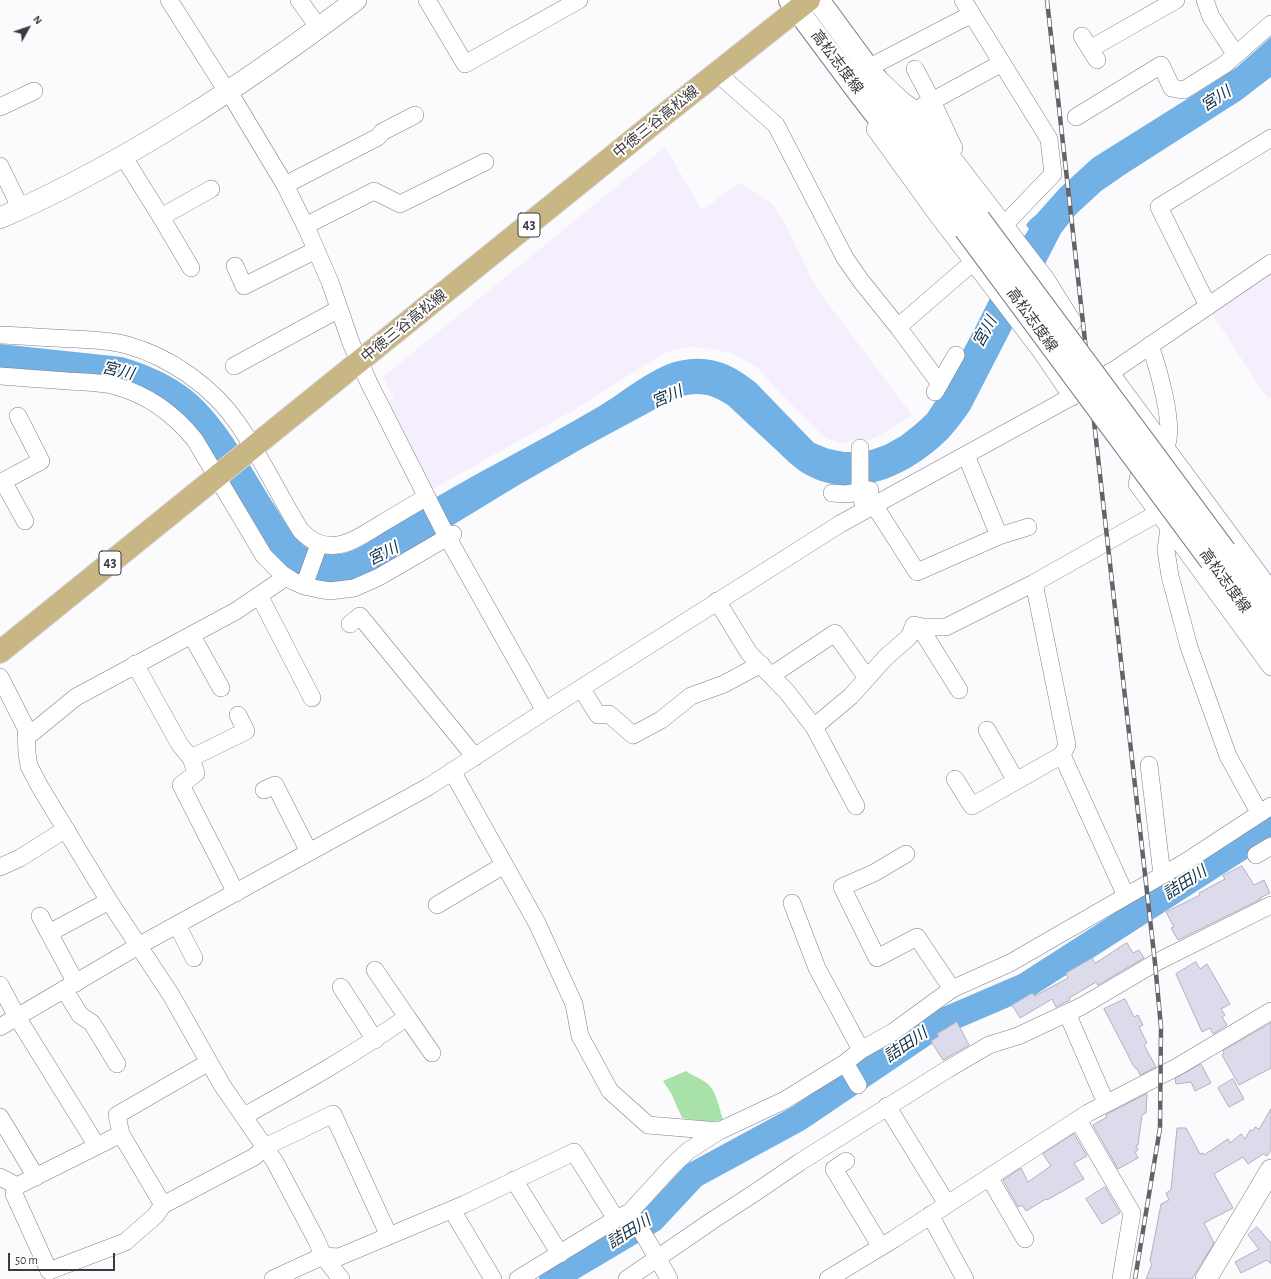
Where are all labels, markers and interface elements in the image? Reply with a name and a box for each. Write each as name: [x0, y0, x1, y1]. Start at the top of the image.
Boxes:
north arrow: [8, 8, 48, 48]
text: N: [31, 13, 44, 26]
street label: 高松志度線: [807, 27, 867, 97]
street label: 中徳三谷高松線: [610, 82, 702, 162]
water label: 宮川: [1197, 82, 1235, 116]
road number: 43: [518, 213, 540, 237]
street label: 高松志度線: [1003, 284, 1061, 356]
street label: 中徳三谷高松線: [358, 286, 450, 366]
water label: 宮川: [969, 313, 1001, 351]
water label: 宮川: [100, 358, 136, 384]
water label: 宮川: [649, 382, 685, 412]
water label: 宮川: [364, 538, 402, 570]
street label: 高松志度線: [1196, 545, 1254, 617]
road number: 43: [99, 551, 121, 575]
water label: 詰田川: [1160, 862, 1210, 904]
water label: 詰田川: [881, 1024, 931, 1066]
water label: 詰田川: [604, 1211, 654, 1253]
scale bar: [10, 1245, 117, 1271]
text: 50 m: [15, 1254, 38, 1266]

